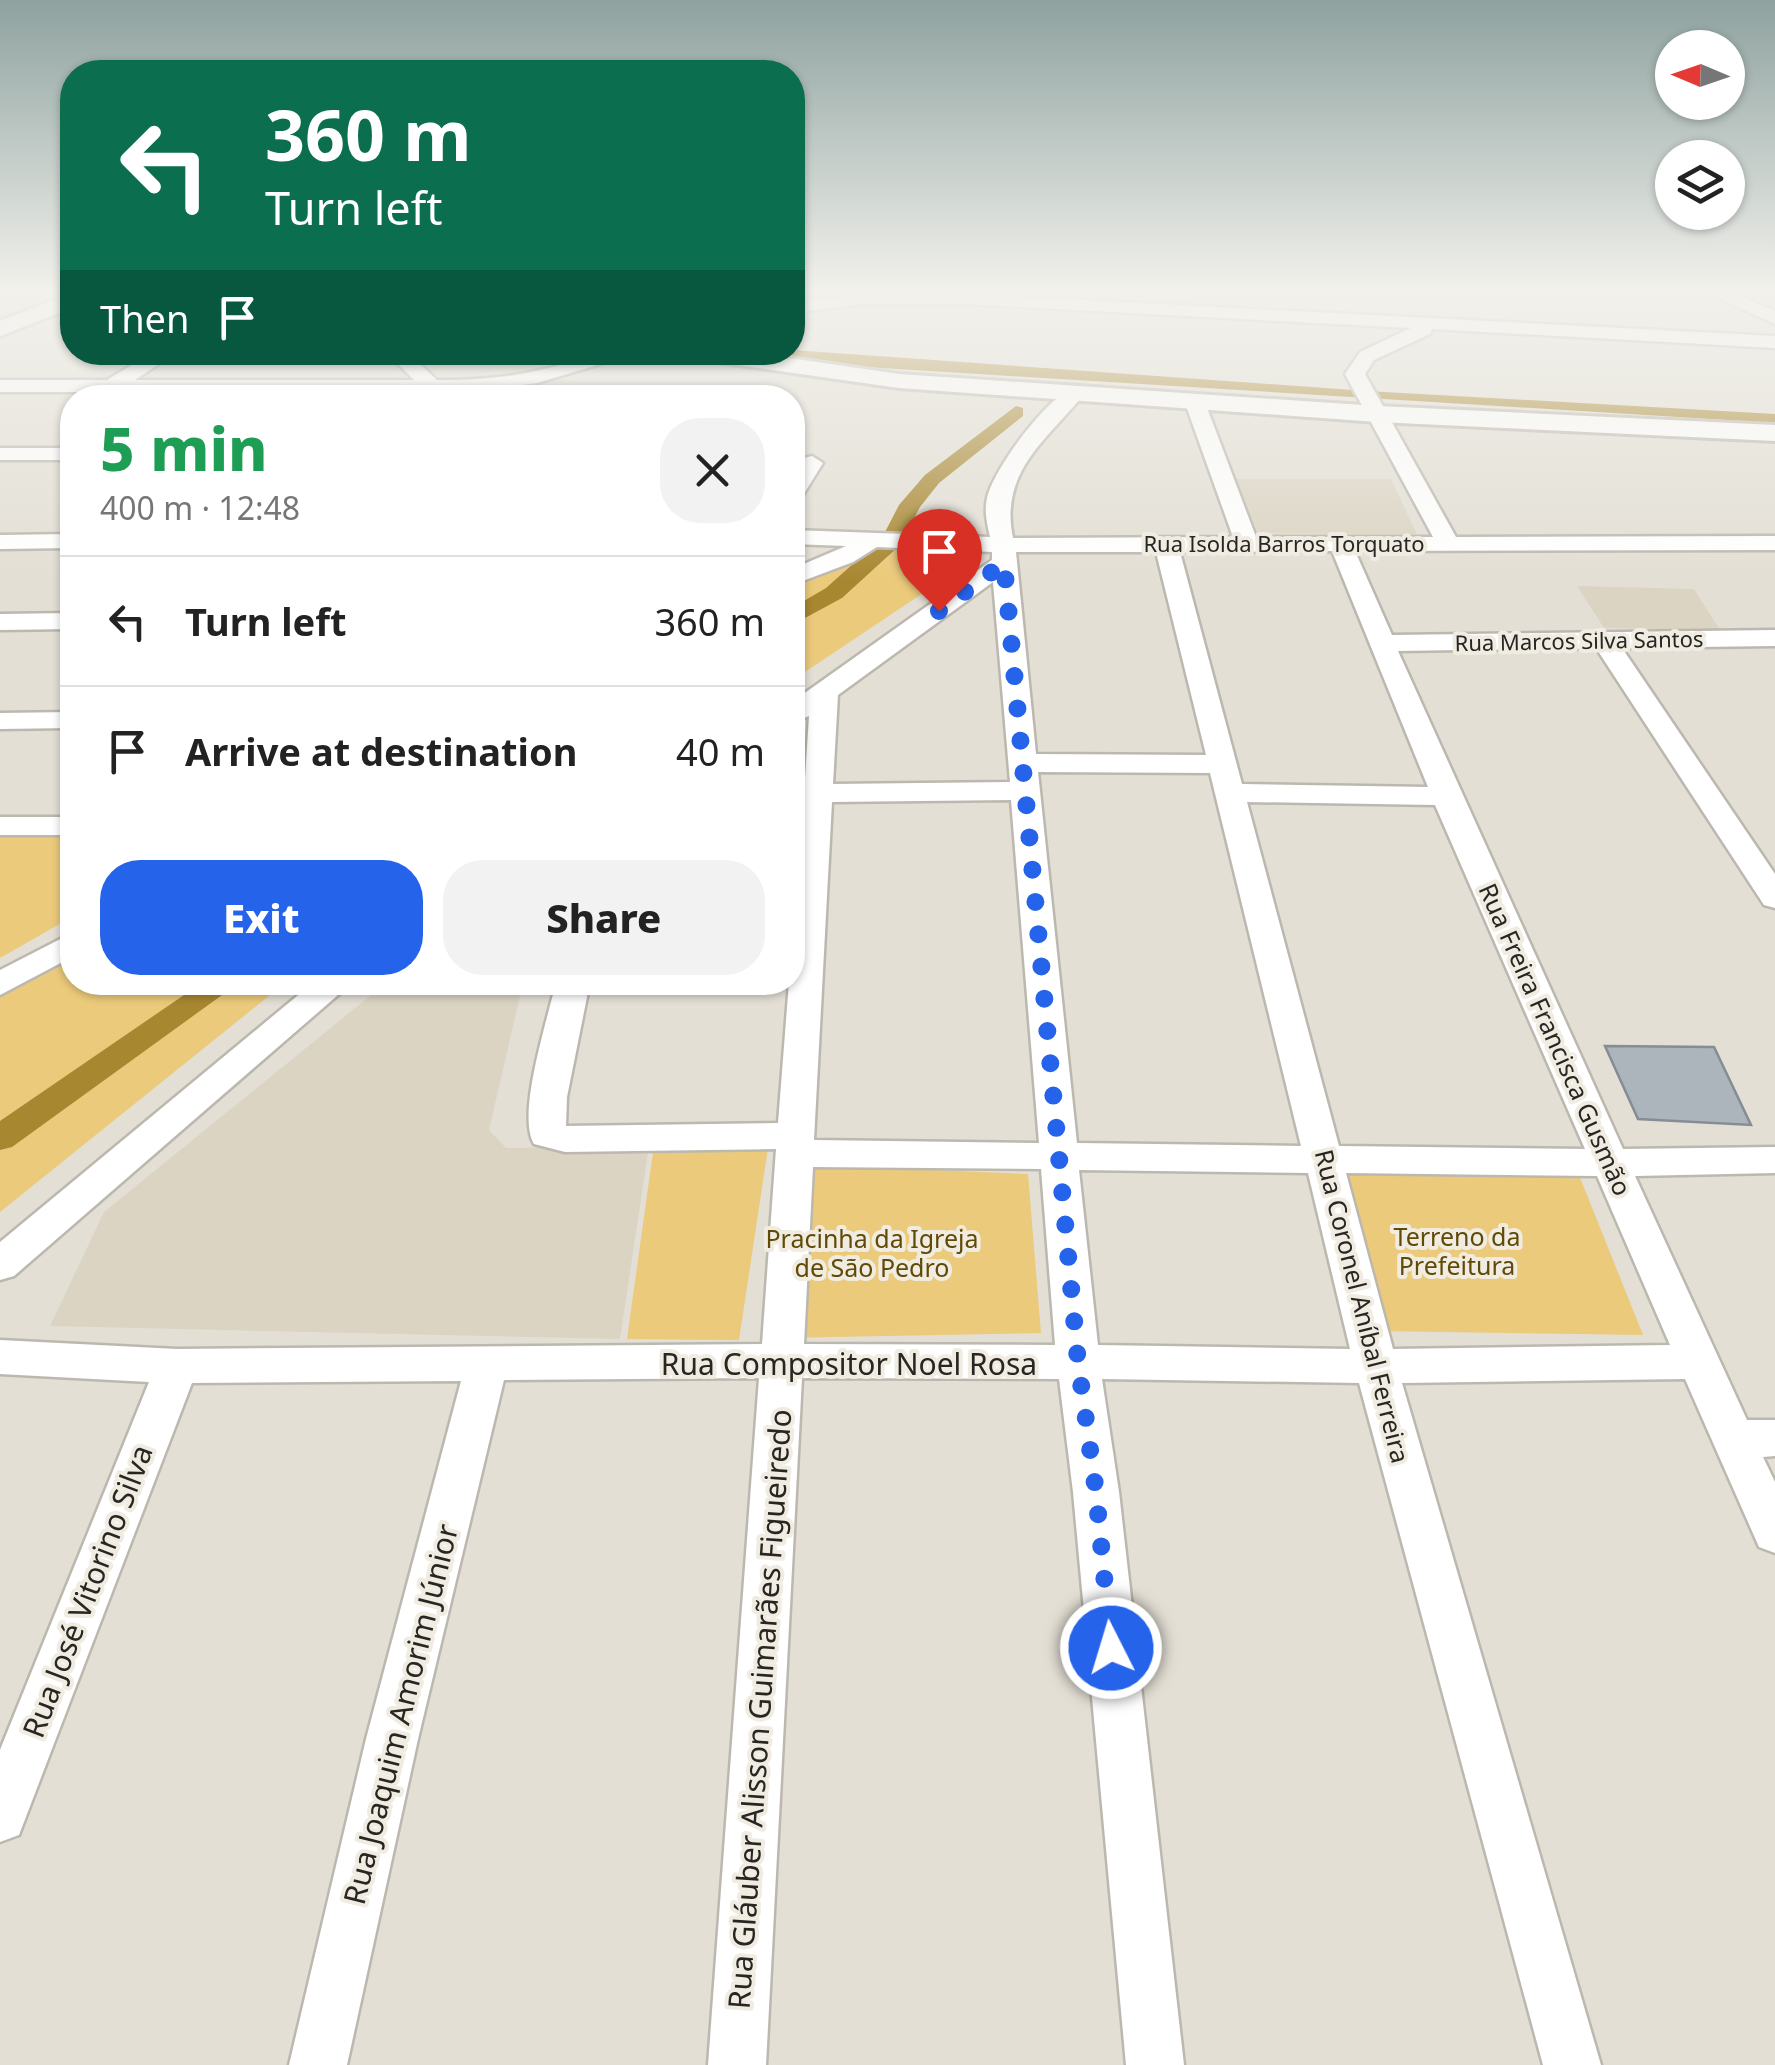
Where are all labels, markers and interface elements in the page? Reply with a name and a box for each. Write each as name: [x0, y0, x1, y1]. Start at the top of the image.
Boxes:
north arrow: [1655, 30, 1745, 120]
map controls: [1655, 30, 1745, 230]
text: 360 m: [265, 86, 472, 182]
icon: left: [100, 100, 230, 230]
button: layers: [1655, 140, 1745, 230]
text: Turn left: [265, 177, 442, 238]
icon: arrive: [210, 290, 265, 345]
text: Then: [100, 292, 190, 344]
text: 5 min: [100, 407, 268, 489]
button: close: [660, 418, 765, 523]
text: 400 m · 12:48: [100, 486, 300, 529]
pin: [897, 509, 982, 612]
icon: arrive: [912, 524, 967, 579]
street label: Rua Isolda Barros Torquato: [1143, 528, 1425, 558]
icon: left: [100, 594, 155, 649]
text: Turn left: [185, 595, 347, 647]
text: 360 m: [654, 595, 765, 647]
street label: Rua Marcos Silva Santos: [1454, 623, 1704, 657]
icon: arrive: [100, 724, 155, 779]
text: Arrive at destination: [185, 725, 577, 777]
text: 40 m: [676, 725, 765, 777]
button: Exit: [100, 860, 423, 975]
button: Share: [443, 860, 765, 975]
street label: Rua Freira Francisca Gusmão: [1472, 877, 1640, 1201]
street label: Rua Coronel Aníbal Ferreira: [1308, 1146, 1418, 1466]
park label: Terreno da Prefeitura: [1394, 1219, 1520, 1282]
park label: Pracinha da Igreja de São Pedro: [765, 1221, 979, 1284]
street label: Rua Compositor Noel Rosa: [661, 1343, 1037, 1384]
street label: Rua Gláuber Alisson Guimarães Figueiredo: [718, 1408, 800, 2010]
street label: Rua José Vitorino Silva: [12, 1439, 162, 1743]
street label: Rua Joaquim Amorim Júnior: [333, 1520, 467, 1908]
position arrow: [1059, 1596, 1163, 1700]

